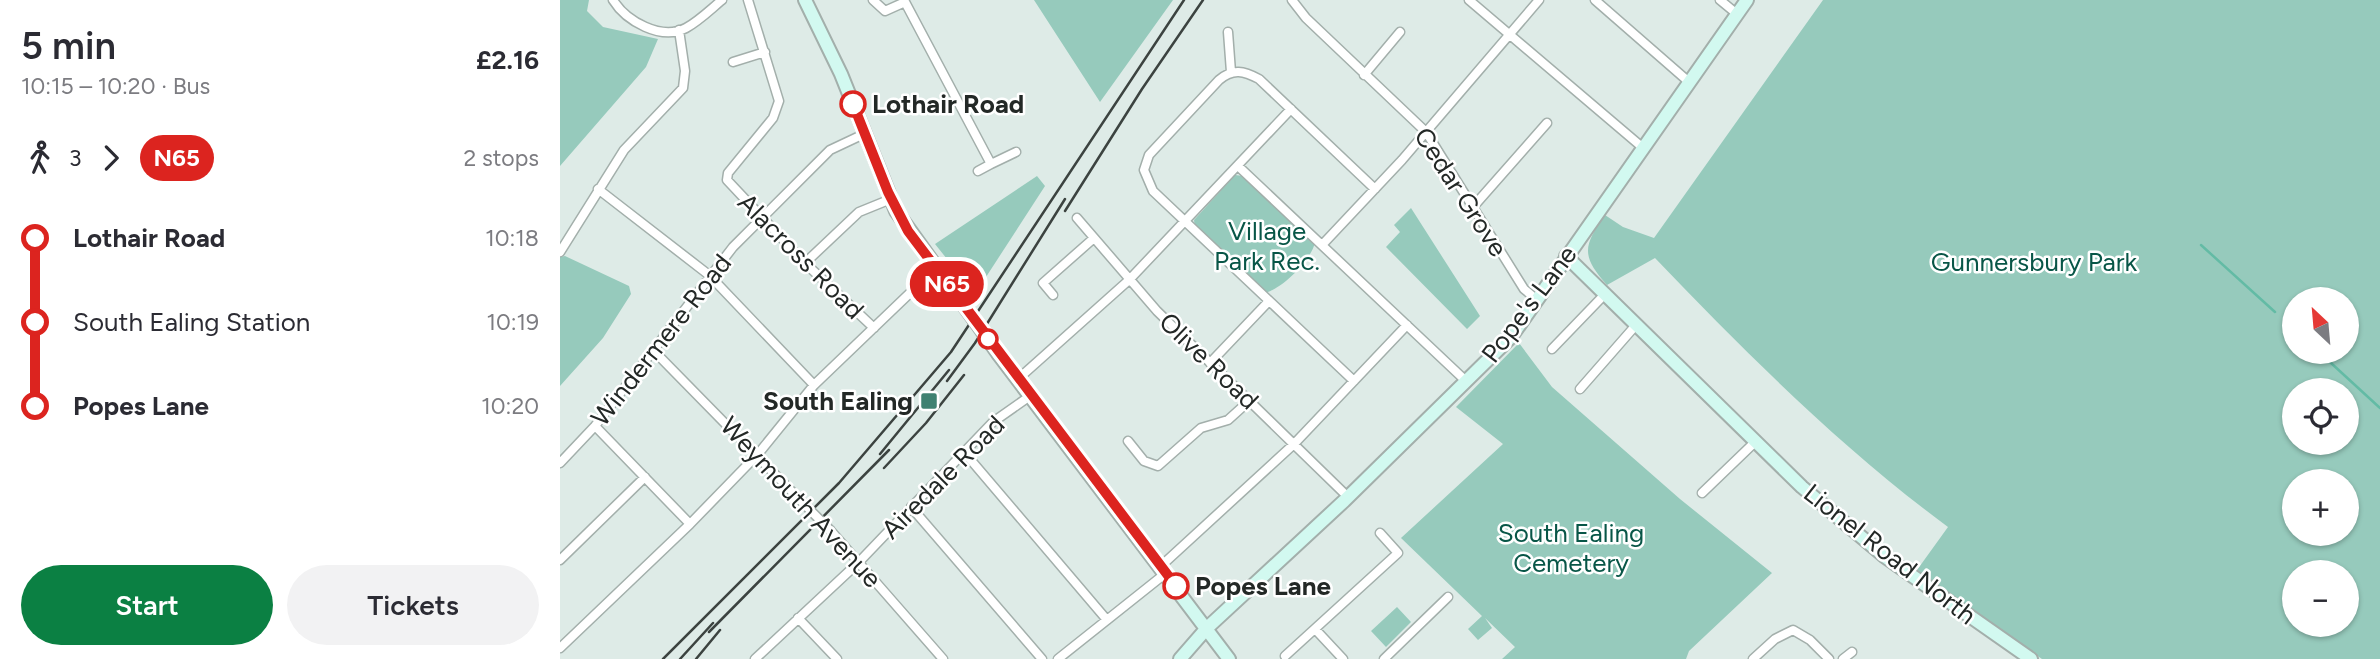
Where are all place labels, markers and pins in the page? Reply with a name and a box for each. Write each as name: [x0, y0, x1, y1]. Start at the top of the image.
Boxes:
place label: Lothair Road: [872, 88, 1024, 120]
marker: Lothair Road: [840, 91, 866, 117]
unlabelled marker: [978, 329, 998, 349]
place label: South Ealing: [763, 385, 913, 417]
marker: South Ealing: [919, 391, 939, 411]
place label: Popes Lane: [1195, 570, 1331, 602]
marker: Popes Lane: [1163, 573, 1189, 599]

